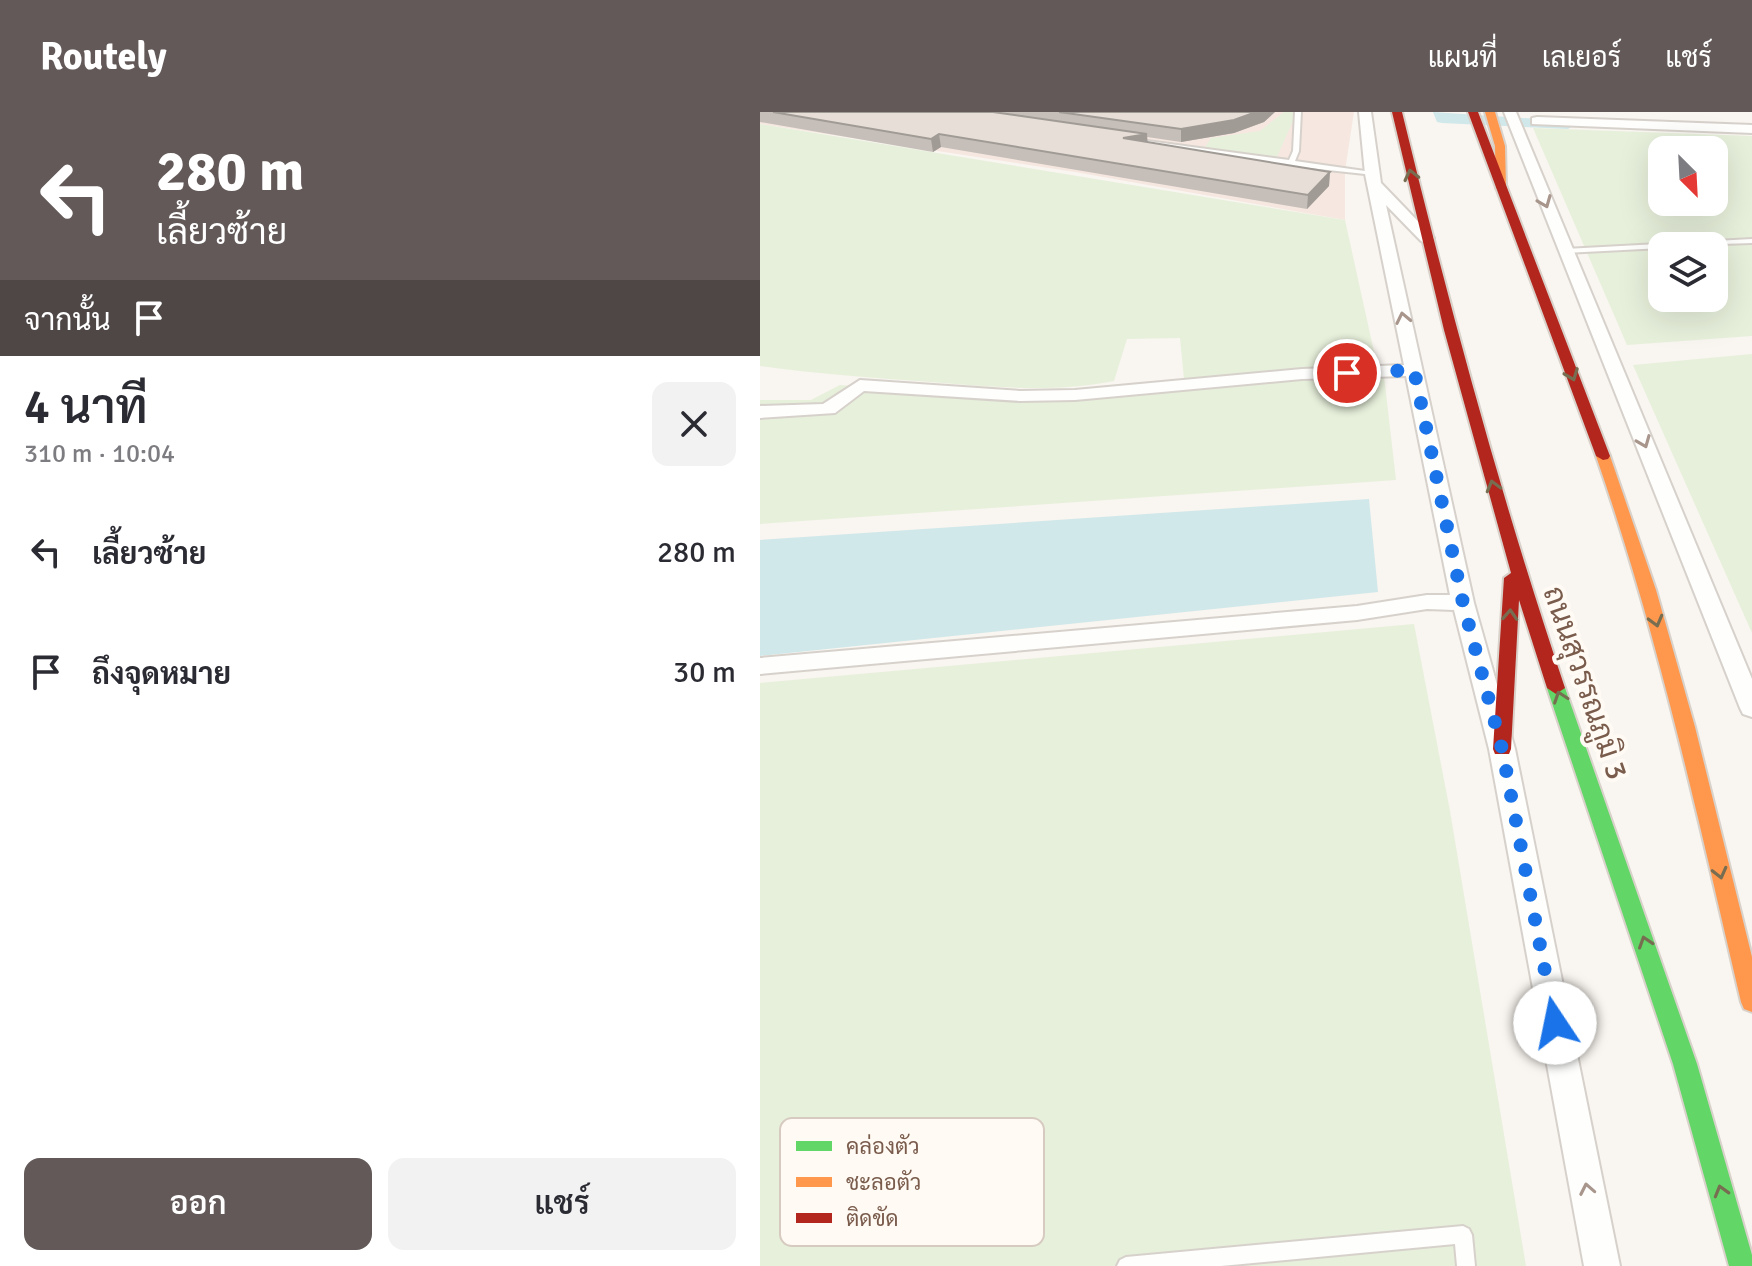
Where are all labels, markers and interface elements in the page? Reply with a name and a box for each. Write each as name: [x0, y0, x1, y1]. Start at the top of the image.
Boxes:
text: Routely: [40, 33, 167, 80]
text: แผนที่: [1428, 41, 1498, 75]
text: เลเยอร์: [1542, 41, 1621, 75]
text: แชร์: [1665, 41, 1712, 75]
north arrow: [1648, 136, 1728, 216]
map controls: [1648, 136, 1728, 312]
text: 280 m: [156, 137, 304, 206]
icon: left: [24, 144, 128, 248]
one-way arrow: [1404, 168, 1421, 182]
one-way arrow: [1536, 194, 1552, 208]
text: เลี้ยวซ้าย: [156, 210, 287, 255]
button: layers: [1648, 232, 1728, 312]
icon: arrive: [127, 296, 171, 340]
text: จากนั้น: [24, 302, 111, 339]
one-way arrow: [1395, 312, 1412, 326]
pin: [1313, 339, 1381, 407]
icon: arrive: [1325, 351, 1369, 395]
one-way arrow: [1562, 367, 1579, 381]
text: 4 นาที: [24, 378, 148, 437]
button: close: [652, 382, 736, 466]
one-way arrow: [1634, 434, 1651, 448]
text: 310 m · 10:04: [24, 438, 175, 470]
one-way arrow: [1486, 480, 1502, 494]
icon: left: [24, 530, 68, 574]
text: 280 m: [657, 534, 736, 571]
text: เลี้ยวซ้าย: [92, 536, 206, 573]
street label: ถนนสุวรรณภูมิ 3: [1533, 581, 1635, 785]
one-way arrow: [1501, 608, 1518, 621]
one-way arrow: [1647, 613, 1664, 627]
icon: arrive: [24, 650, 68, 694]
text: 30 m: [673, 654, 736, 691]
text: ถึงจุดหมาย: [92, 656, 231, 693]
one-way arrow: [1553, 690, 1570, 704]
one-way arrow: [1710, 865, 1727, 879]
one-way arrow: [1638, 936, 1654, 950]
position arrow: [1513, 981, 1597, 1065]
legend: [780, 1118, 1044, 1246]
text: คล่องตัว: [846, 1133, 920, 1160]
button: ออก: [24, 1158, 372, 1250]
button: แชร์: [388, 1158, 736, 1250]
text: ชะลอตัว: [846, 1169, 921, 1196]
one-way arrow: [1580, 1183, 1597, 1196]
one-way arrow: [1714, 1184, 1731, 1198]
text: ติดขัด: [846, 1205, 898, 1232]

